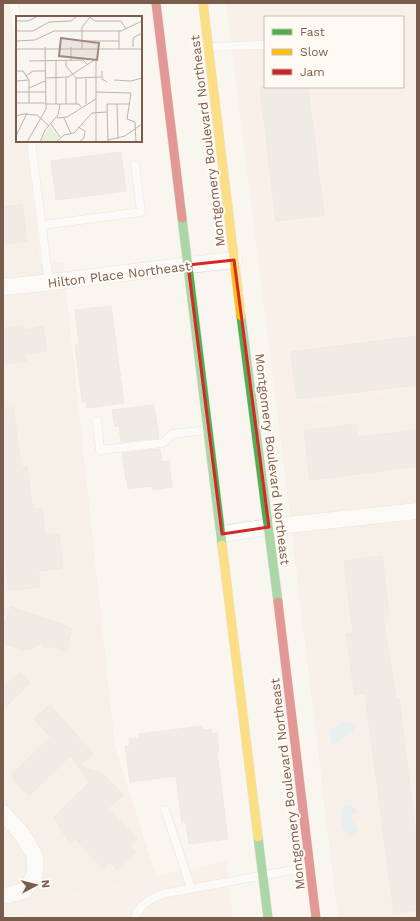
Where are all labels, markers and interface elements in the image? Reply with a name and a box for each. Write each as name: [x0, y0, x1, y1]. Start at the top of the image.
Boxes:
inset map: [16, 16, 142, 142]
legend: [264, 16, 404, 88]
text: Fast: [300, 25, 325, 39]
street label: Montgomery Boulevard Northeast: [187, 34, 228, 248]
text: Slow: [300, 45, 328, 59]
text: Jam: [300, 65, 325, 79]
street label: Hilton Place Northeast: [47, 258, 192, 291]
street label: Montgomery Boulevard Northeast: [252, 352, 293, 566]
street label: Montgomery Boulevard Northeast: [267, 677, 308, 891]
north arrow: [16, 865, 56, 905]
text: N: [38, 879, 52, 889]

